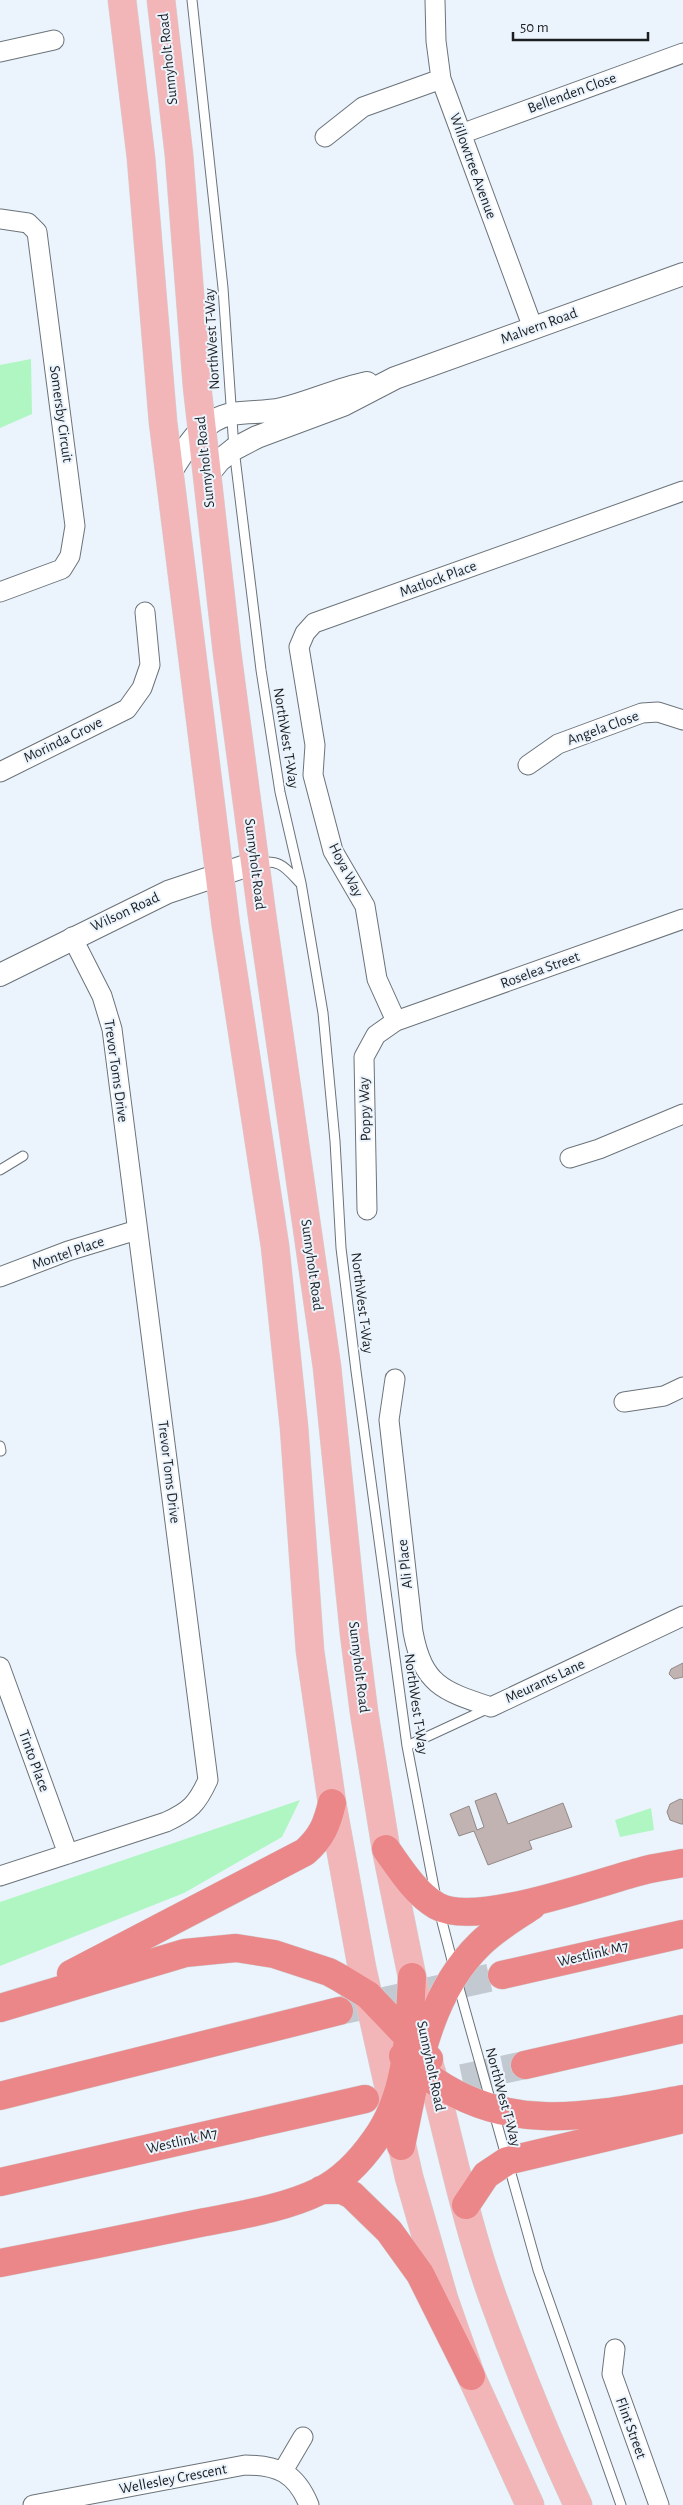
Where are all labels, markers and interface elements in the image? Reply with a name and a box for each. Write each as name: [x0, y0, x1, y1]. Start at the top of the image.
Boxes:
scale bar: [513, 10, 648, 42]
street label: Sunnyholt Road: [156, 12, 180, 106]
text: 50 m: [520, 20, 549, 35]
street label: Bellenden Close: [526, 70, 618, 116]
street label: Willowtree Avenue: [447, 111, 499, 221]
street label: NorthWest T-Way: [202, 287, 222, 390]
street label: Malvern Road: [499, 305, 579, 347]
street label: Somersby Circuit: [47, 365, 75, 464]
street label: Sunnyholt Road: [193, 415, 217, 509]
street label: Matlock Place: [398, 558, 479, 600]
street label: NorthWest T-Way: [271, 687, 301, 790]
street label: Angela Close: [565, 708, 641, 748]
street label: Morinda Grove: [21, 714, 105, 766]
street label: Sunnyholt Road: [242, 817, 268, 911]
street label: Hoya Way: [326, 841, 366, 900]
street label: Wilson Road: [89, 890, 162, 934]
street label: Roselea Street: [498, 949, 582, 991]
street label: Trevor Toms Drive: [101, 1019, 131, 1123]
street label: Poppy Way: [356, 1076, 374, 1141]
street label: Sunnyholt Road: [298, 1218, 326, 1312]
street label: Montel Place: [30, 1234, 106, 1272]
street label: NorthWest T-Way: [348, 1252, 376, 1355]
street label: Trevor Toms Drive: [155, 1420, 183, 1524]
street label: Ali Place: [395, 1538, 415, 1589]
street label: Sunnyholt Road: [346, 1620, 372, 1714]
street label: NorthWest T-Way: [401, 1653, 431, 1756]
street label: Meurants Lane: [503, 1656, 587, 1706]
street label: Tinto Place: [16, 1728, 52, 1794]
street label: Westlink M7: [556, 1939, 630, 1969]
street label: Sunnyholt Road: [414, 2019, 448, 2113]
street label: NorthWest T-Way: [483, 2046, 524, 2149]
street label: Westlink M7: [145, 2126, 219, 2156]
street label: Flint Street: [613, 2395, 649, 2461]
street label: Wellesley Crescent: [118, 2461, 228, 2497]

